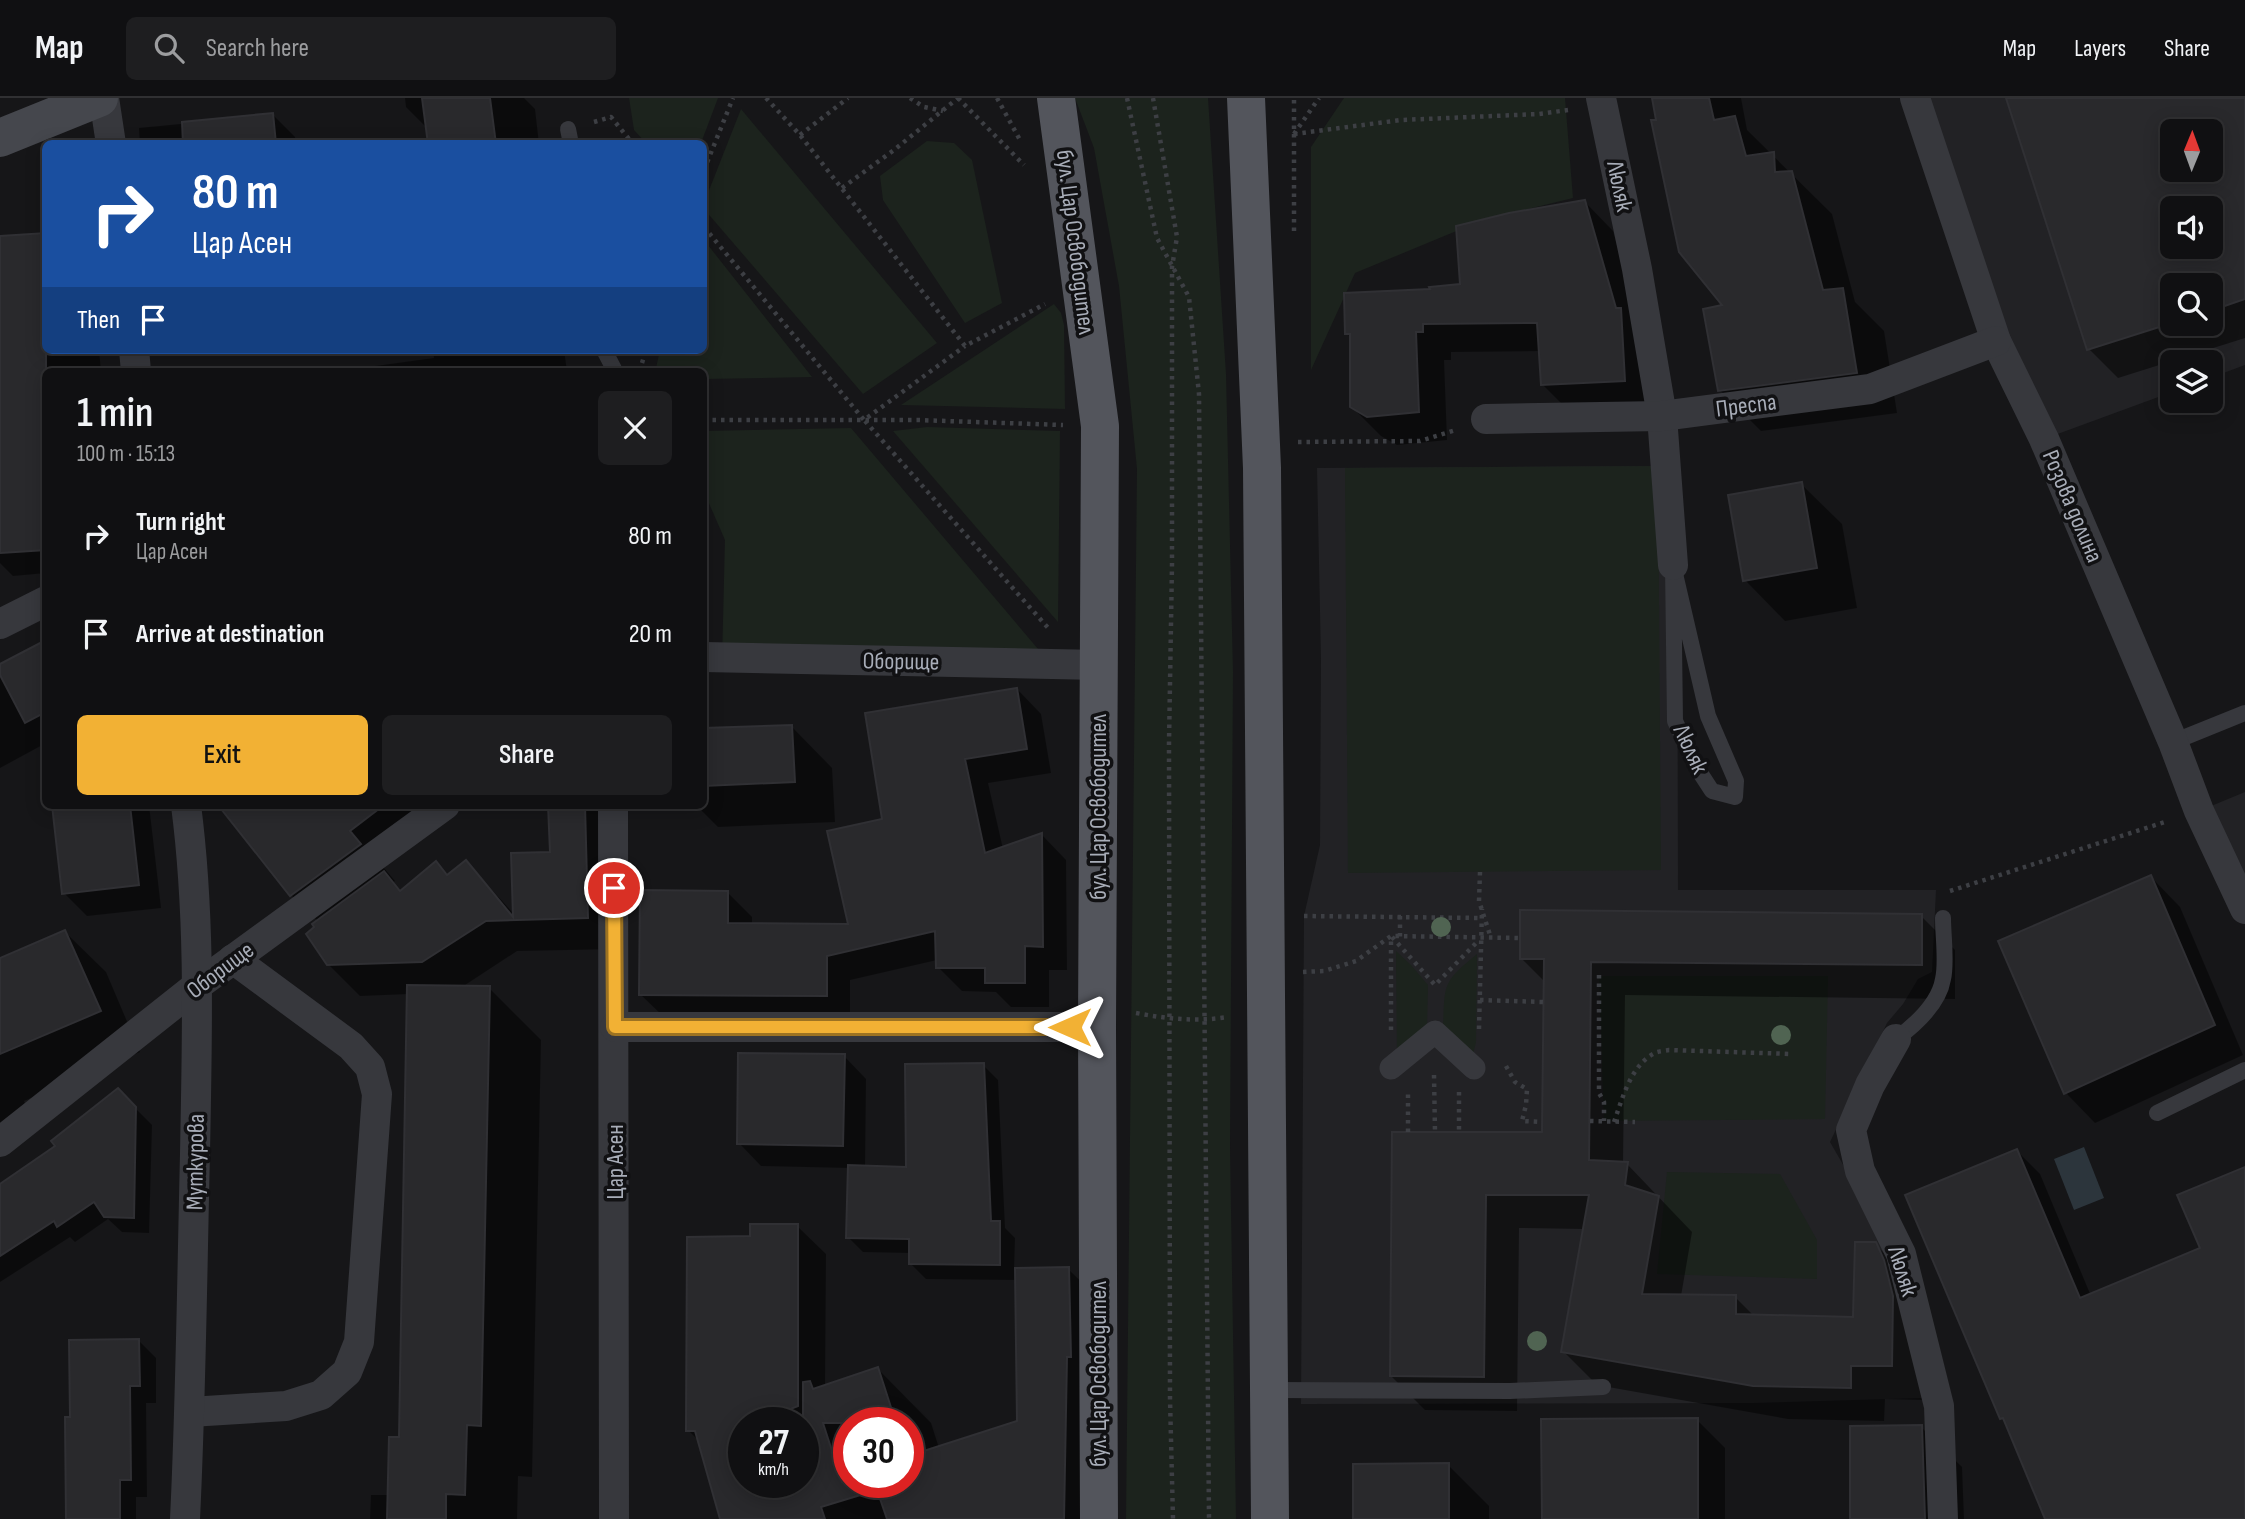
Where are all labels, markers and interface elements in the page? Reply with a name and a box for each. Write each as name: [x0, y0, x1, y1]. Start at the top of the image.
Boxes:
search box: [126, 17, 616, 80]
text: Map: [35, 28, 84, 68]
icon: search: [150, 29, 188, 67]
text: Search here: [206, 33, 309, 64]
text: Map: [2003, 34, 2036, 63]
text: Layers: [2074, 34, 2126, 63]
text: Share: [2164, 34, 2210, 63]
north arrow: [2160, 119, 2222, 182]
map controls: [2160, 119, 2223, 413]
street label: бул. Цар Освободител: [1050, 148, 1101, 337]
street label: Люляк: [1600, 157, 1639, 215]
text: 80 m: [192, 164, 279, 223]
icon: right: [77, 168, 168, 259]
button: sound: [2160, 196, 2223, 259]
text: Цар Асен: [192, 224, 292, 263]
button: search: [2160, 273, 2223, 336]
icon: arrive: [134, 301, 172, 339]
text: Then: [77, 305, 120, 336]
button: layers: [2160, 350, 2223, 413]
street label: Преспа: [1714, 387, 1778, 424]
text: 1 min: [77, 388, 153, 439]
button: close: [598, 391, 672, 465]
text: 100 m · 15:13: [77, 440, 175, 468]
street label: Розова долина: [2036, 446, 2109, 567]
text: Turn right: [136, 507, 225, 538]
icon: right: [77, 517, 115, 555]
text: 80 m: [628, 521, 672, 552]
text: Цар Асен: [136, 538, 208, 566]
icon: arrive: [77, 615, 115, 653]
text: Arrive at destination: [136, 619, 324, 650]
text: 20 m: [629, 619, 672, 650]
street label: Оборище: [862, 646, 940, 677]
street label: бул. Цар Освободител: [1084, 714, 1113, 900]
button: Exit: [77, 715, 368, 795]
button: Share: [382, 715, 672, 795]
street label: Люляк: [1666, 719, 1715, 779]
pin: [584, 858, 644, 918]
icon: arrive: [595, 869, 633, 907]
street label: Оборище: [181, 936, 260, 1005]
position arrow: [1033, 990, 1107, 1064]
street label: Муткурова: [180, 1114, 211, 1210]
street label: Цар Асен: [601, 1124, 630, 1200]
street label: Люляк: [1881, 1242, 1924, 1301]
street label: бул. Цар Освободител: [1084, 1281, 1113, 1467]
speed limit sign: 30: [833, 1407, 924, 1498]
text: 27: [758, 1422, 789, 1465]
text: km/h: [758, 1459, 789, 1480]

